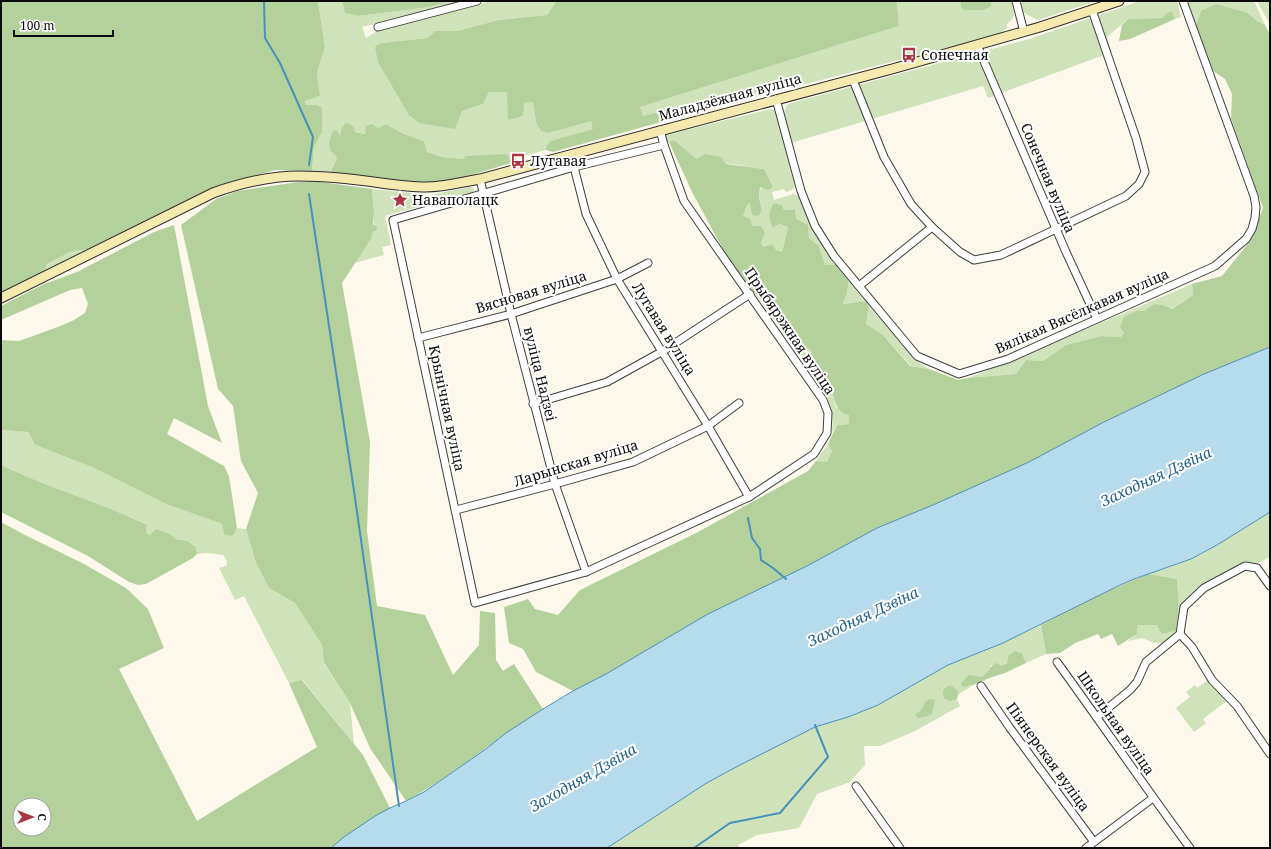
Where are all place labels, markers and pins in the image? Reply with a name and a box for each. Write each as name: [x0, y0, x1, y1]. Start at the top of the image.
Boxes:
place label: Сонечная: [921, 45, 989, 64]
bus stop icon: Сонечная: [900, 46, 918, 64]
place label: Лугавая: [530, 151, 587, 170]
bus stop icon: Лугавая: [509, 152, 527, 170]
place label: Наваполацк: [412, 190, 499, 209]
place icon: Наваполацк: [391, 191, 409, 209]

